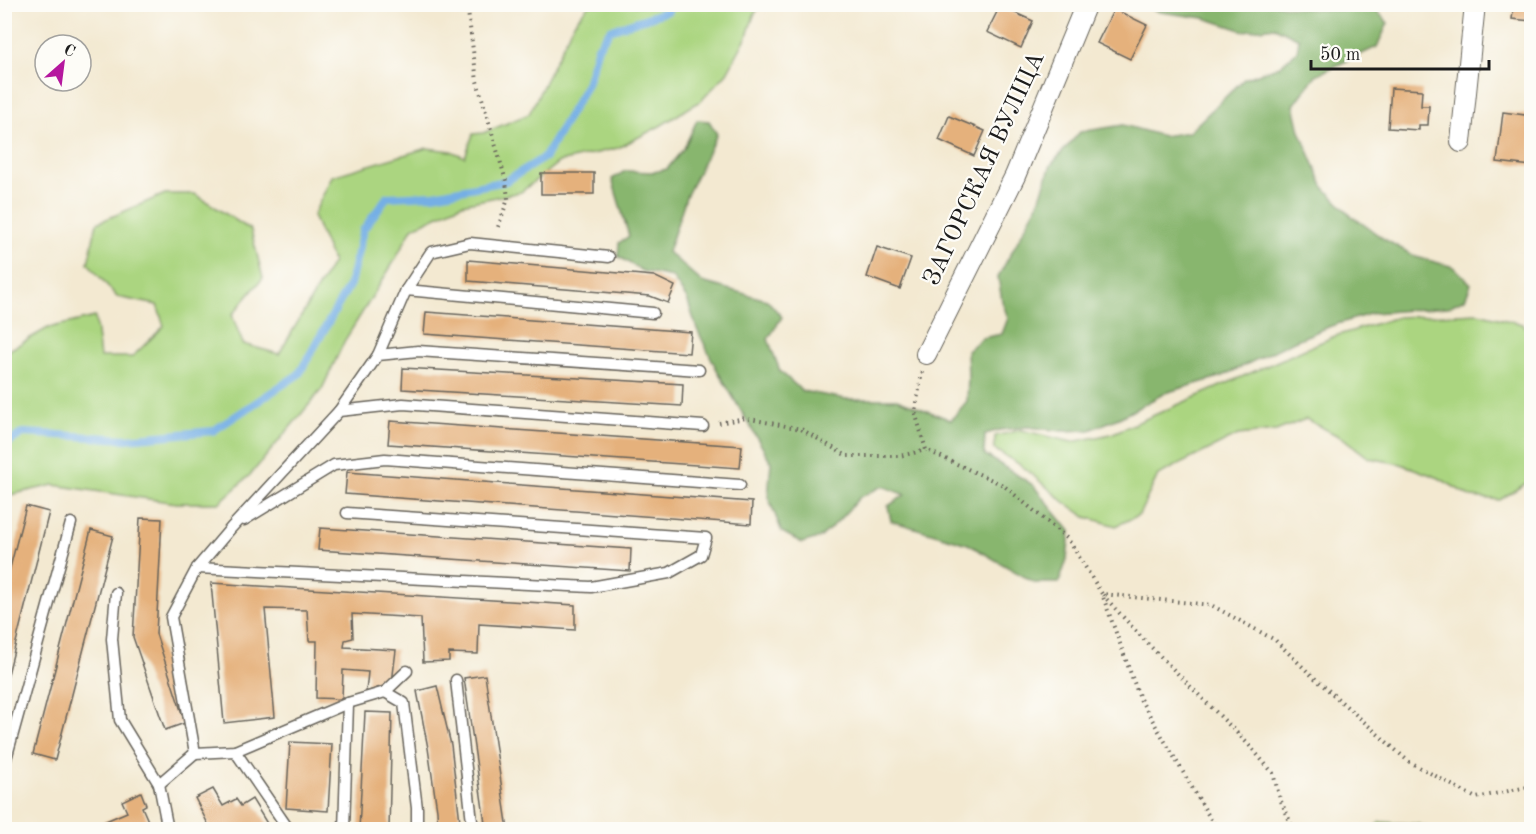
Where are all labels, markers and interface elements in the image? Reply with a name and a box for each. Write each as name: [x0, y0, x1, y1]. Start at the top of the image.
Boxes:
north arrow: [33, 33, 93, 93]
scale bar: [1311, 33, 1490, 71]
text: С: [61, 42, 78, 61]
text: 50 m: [1320, 46, 1360, 64]
street label: ЗАГОРСКАЯ ВУЛІЦА: [920, 48, 1050, 290]

